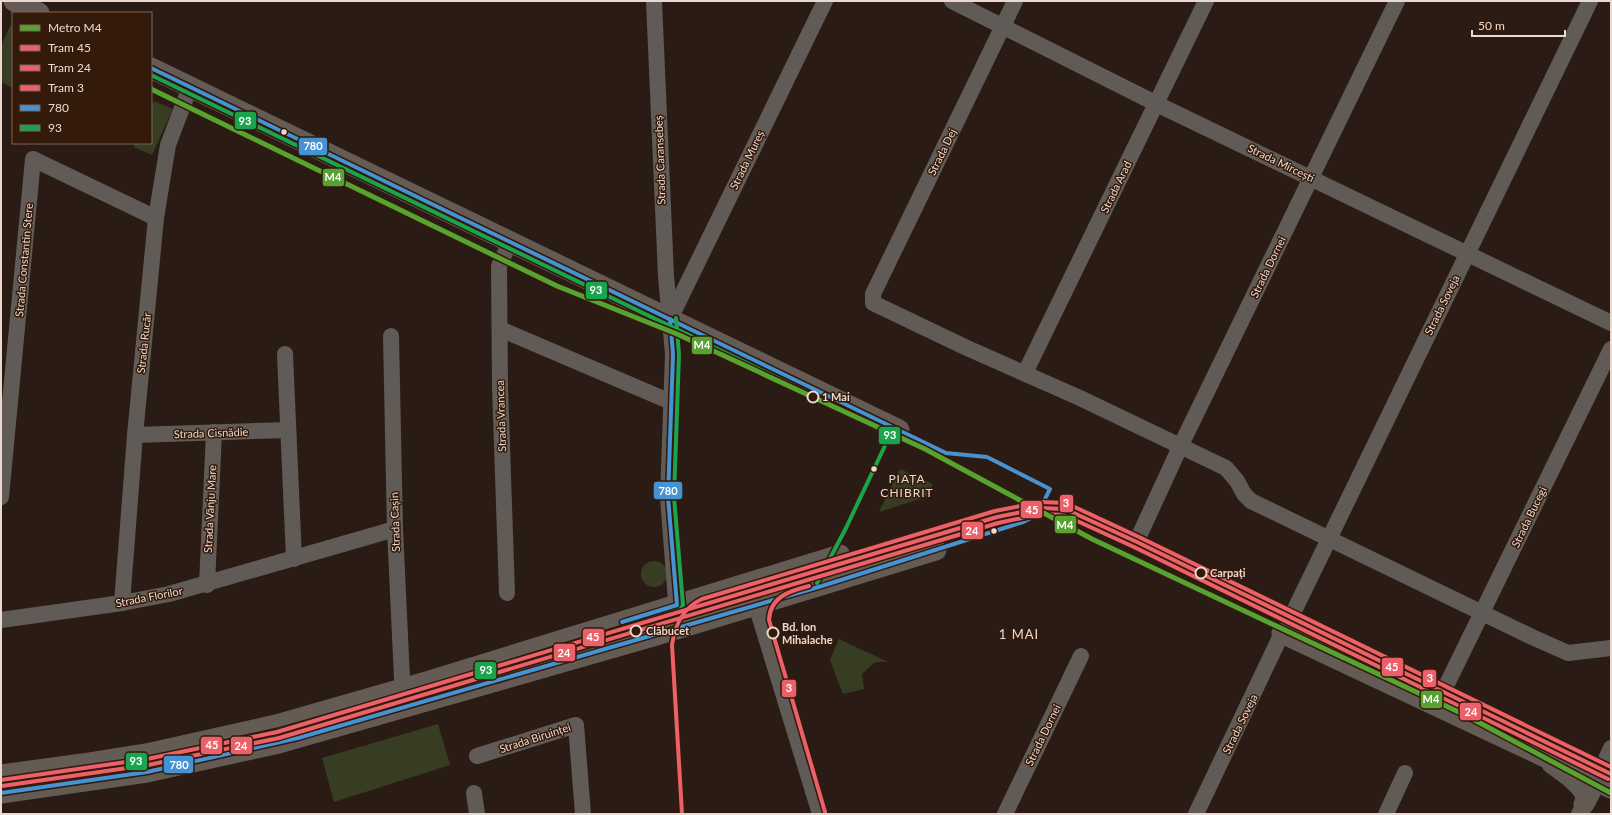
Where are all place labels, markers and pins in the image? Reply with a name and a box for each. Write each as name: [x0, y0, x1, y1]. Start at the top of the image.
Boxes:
unlabelled marker: [279, 127, 289, 137]
marker: 1 Mai: [806, 390, 820, 404]
place label: 1 Mai: [822, 390, 850, 403]
unlabelled marker: [869, 464, 879, 474]
unlabelled marker: [989, 526, 999, 536]
marker: Carpați: [1194, 566, 1208, 580]
place label: Carpați: [1210, 566, 1246, 579]
place label: Bd. Ion Mihalache: [782, 620, 833, 646]
marker: Clăbucet: [629, 624, 643, 638]
place label: Clăbucet: [646, 624, 690, 637]
marker: Bd. Ion Mihalache: [766, 626, 780, 640]

